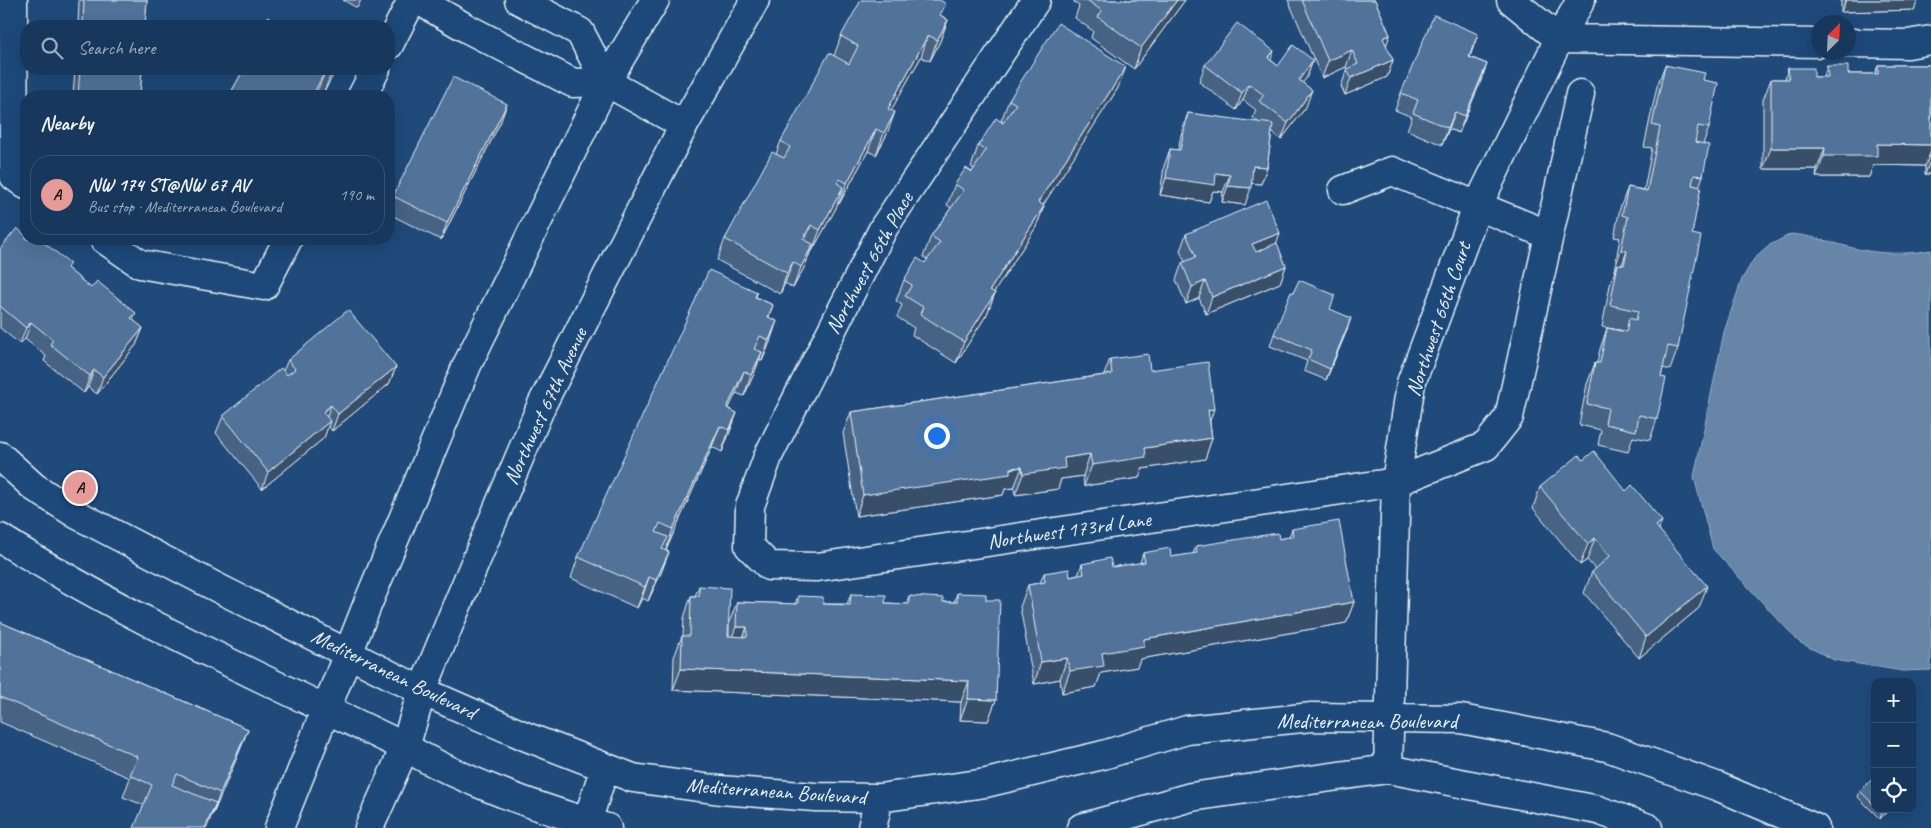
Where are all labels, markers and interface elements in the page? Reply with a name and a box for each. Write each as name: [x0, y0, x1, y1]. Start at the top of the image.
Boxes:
north arrow: [1811, 15, 1856, 60]
search box: [20, 20, 395, 75]
icon: search: [38, 34, 66, 62]
text: Search here: [78, 36, 155, 60]
text: Nearby: [40, 110, 93, 136]
text: NW 174 ST@NW 67 AV: [88, 173, 249, 197]
text: A: [53, 185, 61, 205]
text: 190 m: [340, 185, 374, 205]
street label: Northwest 66th Place: [819, 187, 919, 338]
text: Bus stop · Mediterranean Boulevard: [88, 197, 282, 217]
street label: Northwest 66th Court: [1400, 237, 1477, 399]
street label: Northwest 67th Avenue: [497, 323, 593, 488]
your location: [924, 423, 950, 449]
pin: A: [64, 469, 96, 507]
street label: Northwest 173rd Lane: [986, 506, 1153, 554]
street label: Mediterranean Boulevard: [307, 623, 484, 727]
map controls: [1871, 678, 1916, 813]
button: +: [1871, 678, 1916, 723]
street label: Mediterranean Boulevard: [1277, 708, 1461, 734]
button: −: [1871, 723, 1916, 768]
button: locate: [1871, 768, 1916, 813]
street label: Mediterranean Boulevard: [685, 772, 870, 811]

